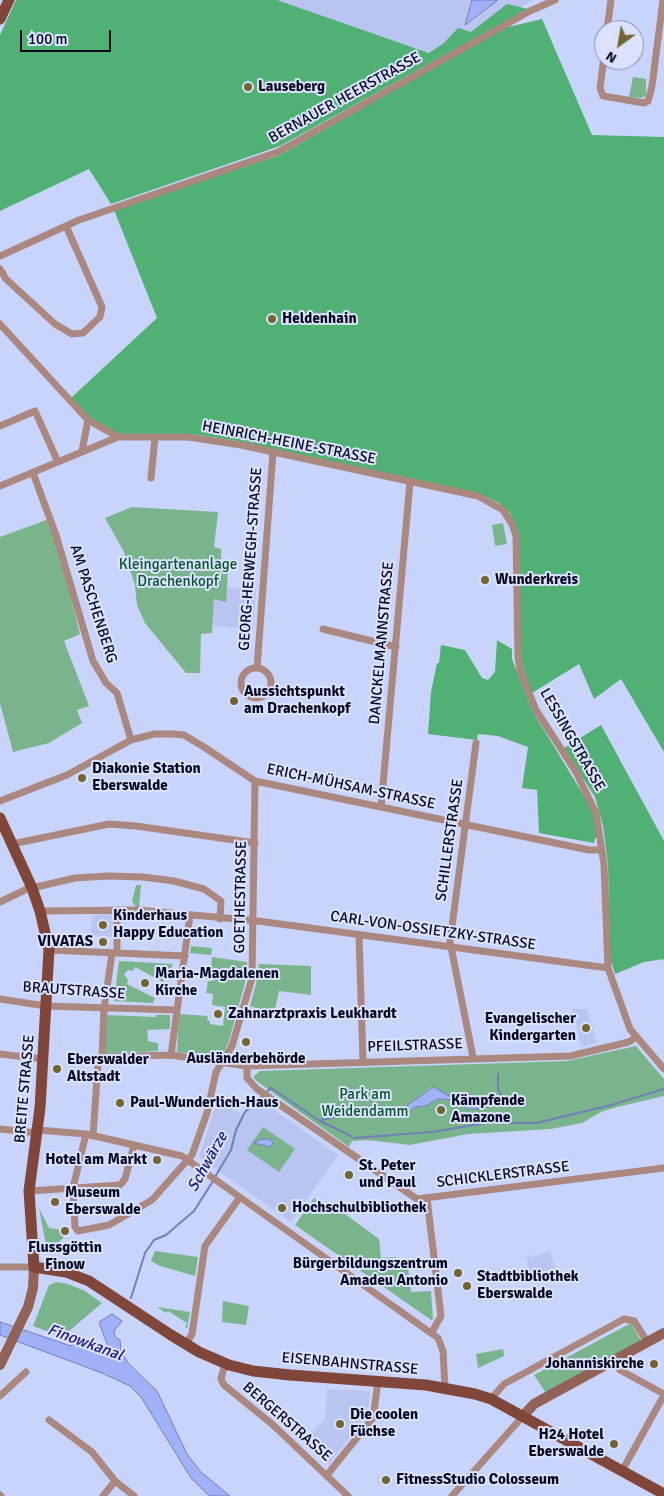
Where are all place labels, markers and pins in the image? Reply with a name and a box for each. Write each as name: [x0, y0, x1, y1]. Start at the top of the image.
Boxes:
place label: Lauseberg: [258, 78, 325, 96]
marker: Lauseberg: [242, 81, 254, 93]
place label: Heldenhain: [282, 310, 357, 328]
marker: Heldenhain: [266, 313, 278, 325]
place label: Wunderkreis: [495, 571, 578, 589]
marker: Wunderkreis: [479, 574, 491, 586]
place label: Aussichtspunkt am Drachenkopf: [244, 683, 350, 718]
marker: Aussichtspunkt am Drachenkopf: [228, 695, 240, 707]
place label: Diakonie Station Eberswalde: [92, 760, 201, 795]
marker: Diakonie Station Eberswalde: [76, 772, 88, 784]
place label: Kinderhaus Happy Education: [113, 907, 223, 942]
marker: Kinderhaus Happy Education: [97, 919, 109, 931]
place label: VIVATAS: [37, 933, 93, 951]
marker: VIVATAS: [97, 936, 109, 948]
place label: Maria-Magdalenen Kirche: [155, 965, 279, 1000]
marker: Maria-Magdalenen Kirche: [139, 977, 151, 989]
place label: Zahnarztpraxis Leukhardt: [228, 1005, 397, 1023]
marker: Zahnarztpraxis Leukhardt: [212, 1008, 224, 1020]
place label: Evangelischer Kindergarten: [485, 1010, 576, 1045]
marker: Evangelischer Kindergarten: [580, 1022, 592, 1034]
marker: Ausländerbehörde: [240, 1036, 252, 1048]
place label: Ausländerbehörde: [186, 1050, 306, 1068]
place label: Eberswalder Altstadt: [67, 1051, 149, 1086]
marker: Eberswalder Altstadt: [51, 1063, 63, 1075]
place label: Kämpfende Amazone: [451, 1092, 525, 1127]
place label: Paul-Wunderlich-Haus: [130, 1094, 278, 1112]
marker: Paul-Wunderlich-Haus: [114, 1097, 126, 1109]
marker: Kämpfende Amazone: [435, 1104, 447, 1116]
place label: Hotel am Markt: [45, 1151, 147, 1169]
marker: Hotel am Markt: [151, 1154, 163, 1166]
place label: St. Peter und Paul: [359, 1157, 416, 1192]
marker: St. Peter und Paul: [343, 1169, 355, 1181]
place label: Museum Eberswalde: [65, 1184, 141, 1219]
marker: Museum Eberswalde: [49, 1196, 61, 1208]
place label: Hochschulbibliothek: [292, 1199, 427, 1217]
marker: Hochschulbibliothek: [276, 1202, 288, 1214]
marker: Flussgöttin Finow: [59, 1225, 71, 1237]
place label: Flussgöttin Finow: [28, 1239, 102, 1274]
place label: Bürgerbildungszentrum Amadeu Antonio: [293, 1255, 448, 1290]
marker: Bürgerbildungszentrum Amadeu Antonio: [452, 1267, 464, 1279]
place label: Stadtbibliothek Eberswalde: [477, 1268, 579, 1303]
marker: Stadtbibliothek Eberswalde: [461, 1280, 473, 1292]
place label: Johanniskirche: [545, 1355, 644, 1373]
marker: Johanniskirche: [648, 1358, 660, 1370]
place label: Die coolen Füchse: [350, 1406, 418, 1441]
marker: Die coolen Füchse: [334, 1418, 346, 1430]
place label: H24 Hotel Eberswalde: [528, 1426, 604, 1461]
marker: H24 Hotel Eberswalde: [608, 1438, 620, 1450]
place label: FitnessStudio Colosseum: [396, 1471, 559, 1489]
marker: FitnessStudio Colosseum: [380, 1474, 392, 1486]

